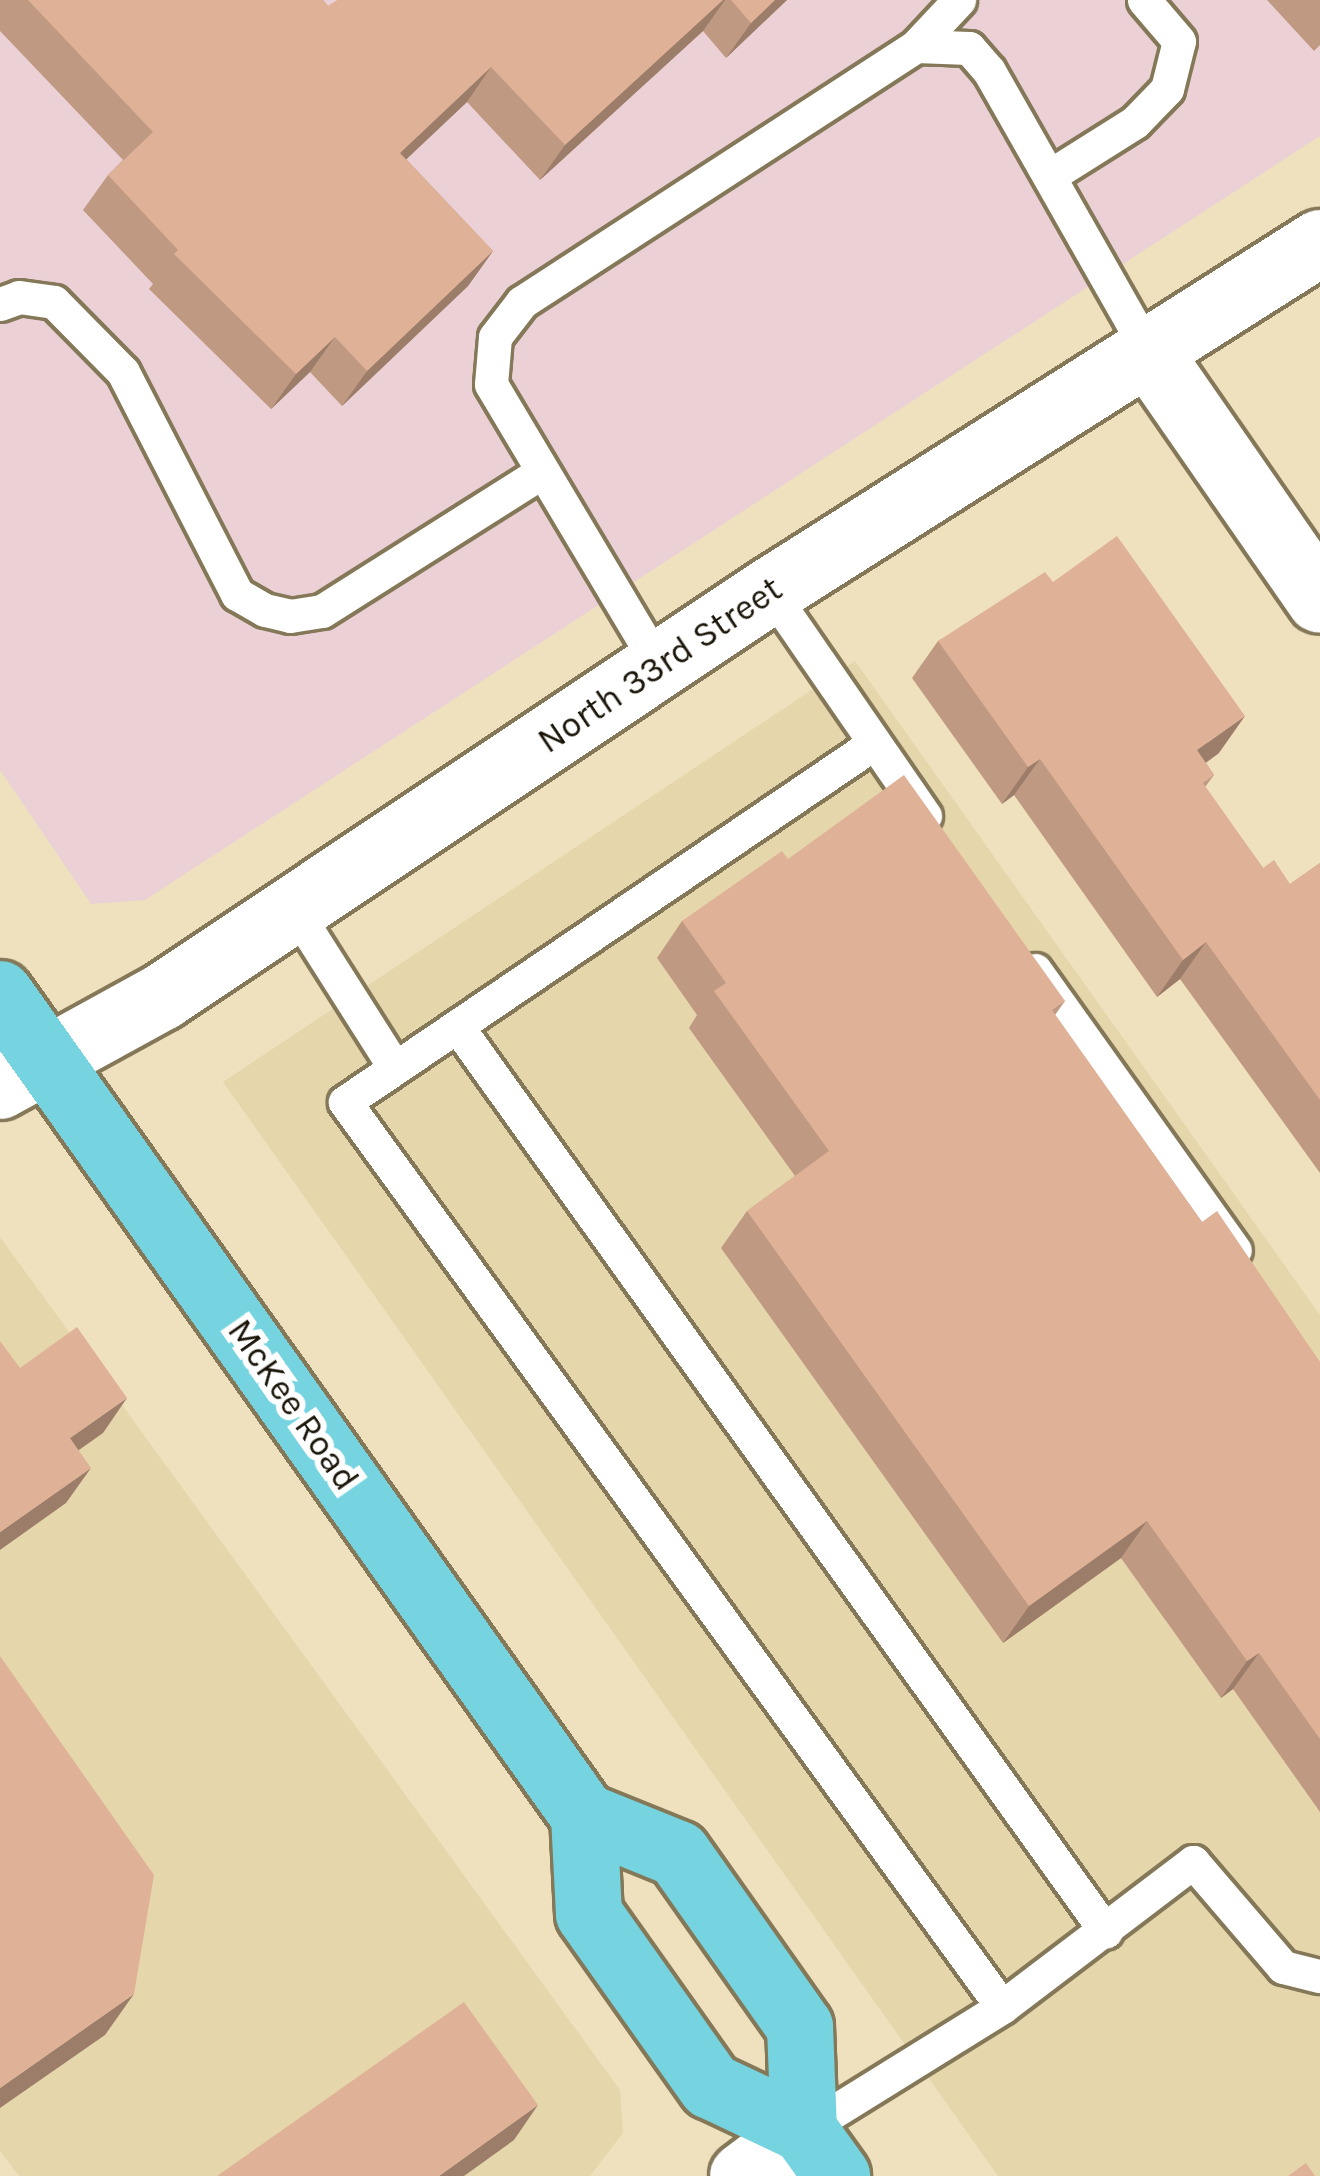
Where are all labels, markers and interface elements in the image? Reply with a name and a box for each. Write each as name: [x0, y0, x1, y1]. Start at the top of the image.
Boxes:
street label: North 33rd Street: [530, 567, 790, 763]
street label: McKee Road: [218, 1311, 368, 1499]

